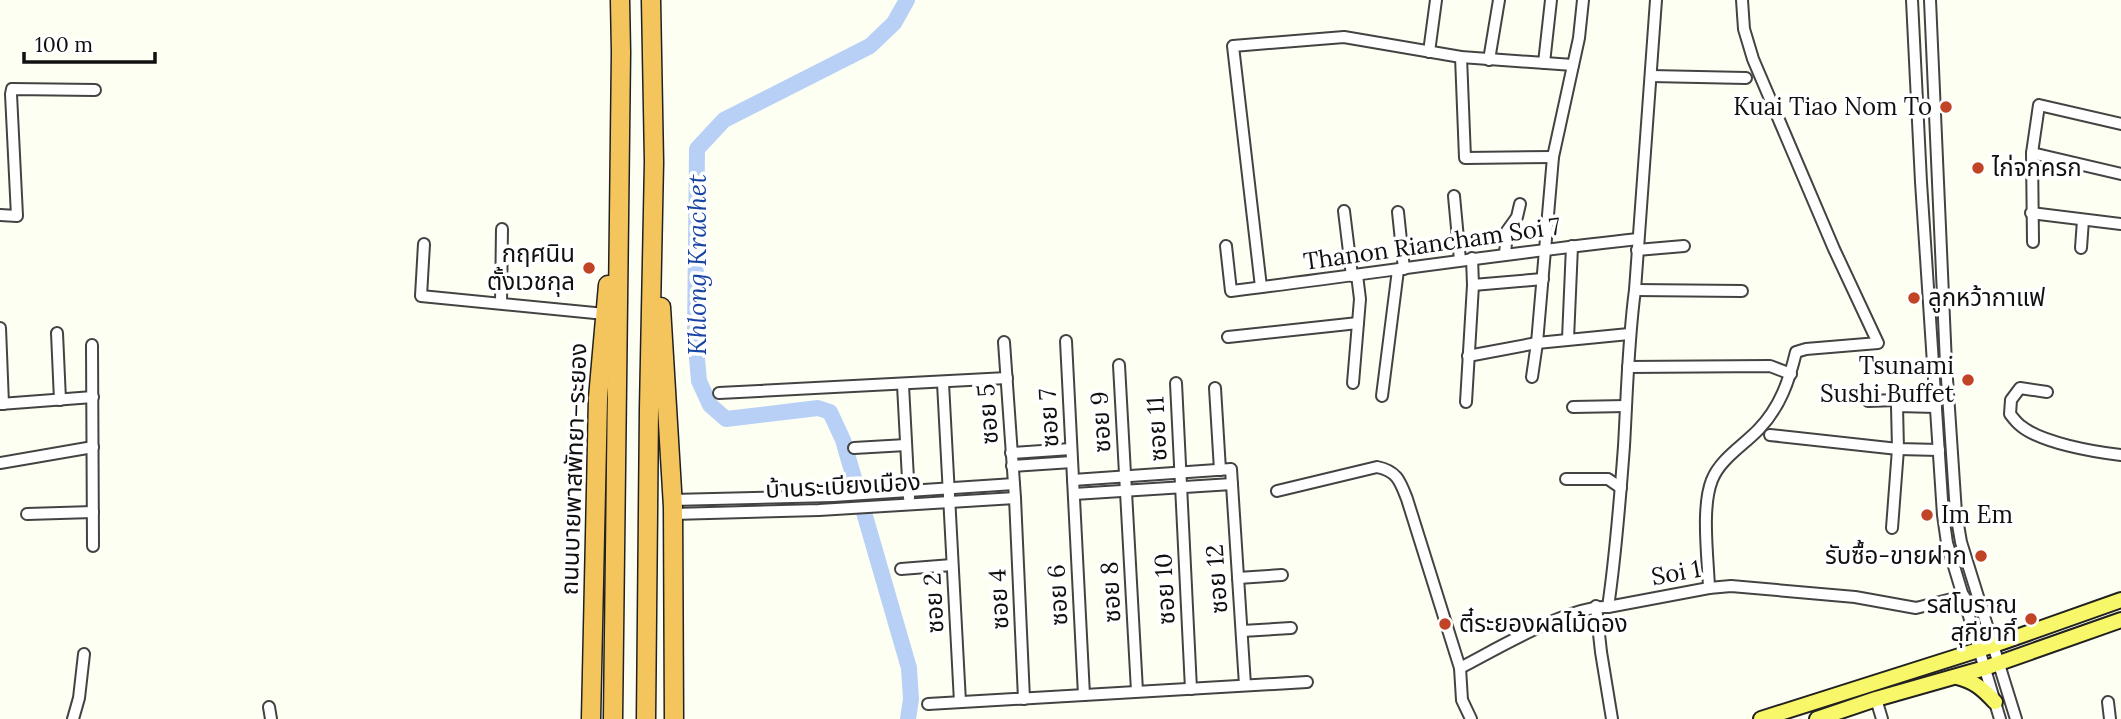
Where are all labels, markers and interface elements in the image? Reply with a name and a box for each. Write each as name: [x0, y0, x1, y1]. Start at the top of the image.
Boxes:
scale bar: [24, 21, 156, 65]
text: 100 m: [35, 31, 93, 58]
place label: Kuai Tiao Nom To: [1733, 91, 1932, 122]
marker: Kuai Tiao Nom To: [1938, 99, 1954, 115]
place label: ไก่จกครก: [1991, 152, 2082, 183]
marker: ไก่จกครก: [1970, 160, 1986, 176]
water label: Khlong Krachet: [680, 174, 713, 356]
street label: Thanon Riancham Soi 7: [1301, 210, 1563, 277]
place label: กฤศนิน ตั้งเวชกุล: [487, 238, 575, 297]
marker: กฤศนิน ตั้งเวชกุล: [581, 260, 597, 276]
place label: ลูกหว้ากาแฟ: [1928, 282, 2045, 313]
marker: ลูกหว้ากาแฟ: [1906, 290, 1922, 306]
street label: ถนนบายพาสพัทยา–ระยอง: [554, 342, 593, 596]
place label: Tsunami Sushi Buffet: [1820, 350, 1955, 409]
marker: Tsunami Sushi Buffet: [1960, 372, 1976, 388]
street label: ซอย 5: [970, 383, 1005, 445]
street label: ซอย 7: [1031, 388, 1066, 448]
street label: ซอย 9: [1083, 390, 1118, 454]
street label: ซอย 11: [1139, 396, 1174, 462]
street label: บ้านระเบียงเมือง: [764, 466, 922, 505]
place label: Im Em: [1941, 499, 2013, 530]
marker: Im Em: [1919, 507, 1935, 523]
place label: รับซื้อ-ขายฝาก: [1825, 539, 1967, 571]
street label: ซอย 12: [1199, 543, 1234, 615]
marker: รับซื้อ-ขายฝาก: [1973, 548, 1989, 564]
street label: ซอย 10: [1147, 553, 1182, 625]
street label: Soi 1: [1649, 553, 1703, 592]
street label: ซอย 8: [1093, 561, 1128, 623]
street label: ซอย 6: [1040, 563, 1075, 627]
street label: ซอย 4: [981, 568, 1016, 630]
street label: ซอย 2: [916, 572, 951, 634]
place label: รสโบราณ สุกียากี์: [1927, 589, 2017, 648]
place label: ตี๋ระยองผลไม้ดอง: [1459, 607, 1628, 639]
marker: รสโบราณ สุกียากี์: [2023, 611, 2039, 627]
marker: ตี๋ระยองผลไม้ดอง: [1437, 616, 1453, 632]

